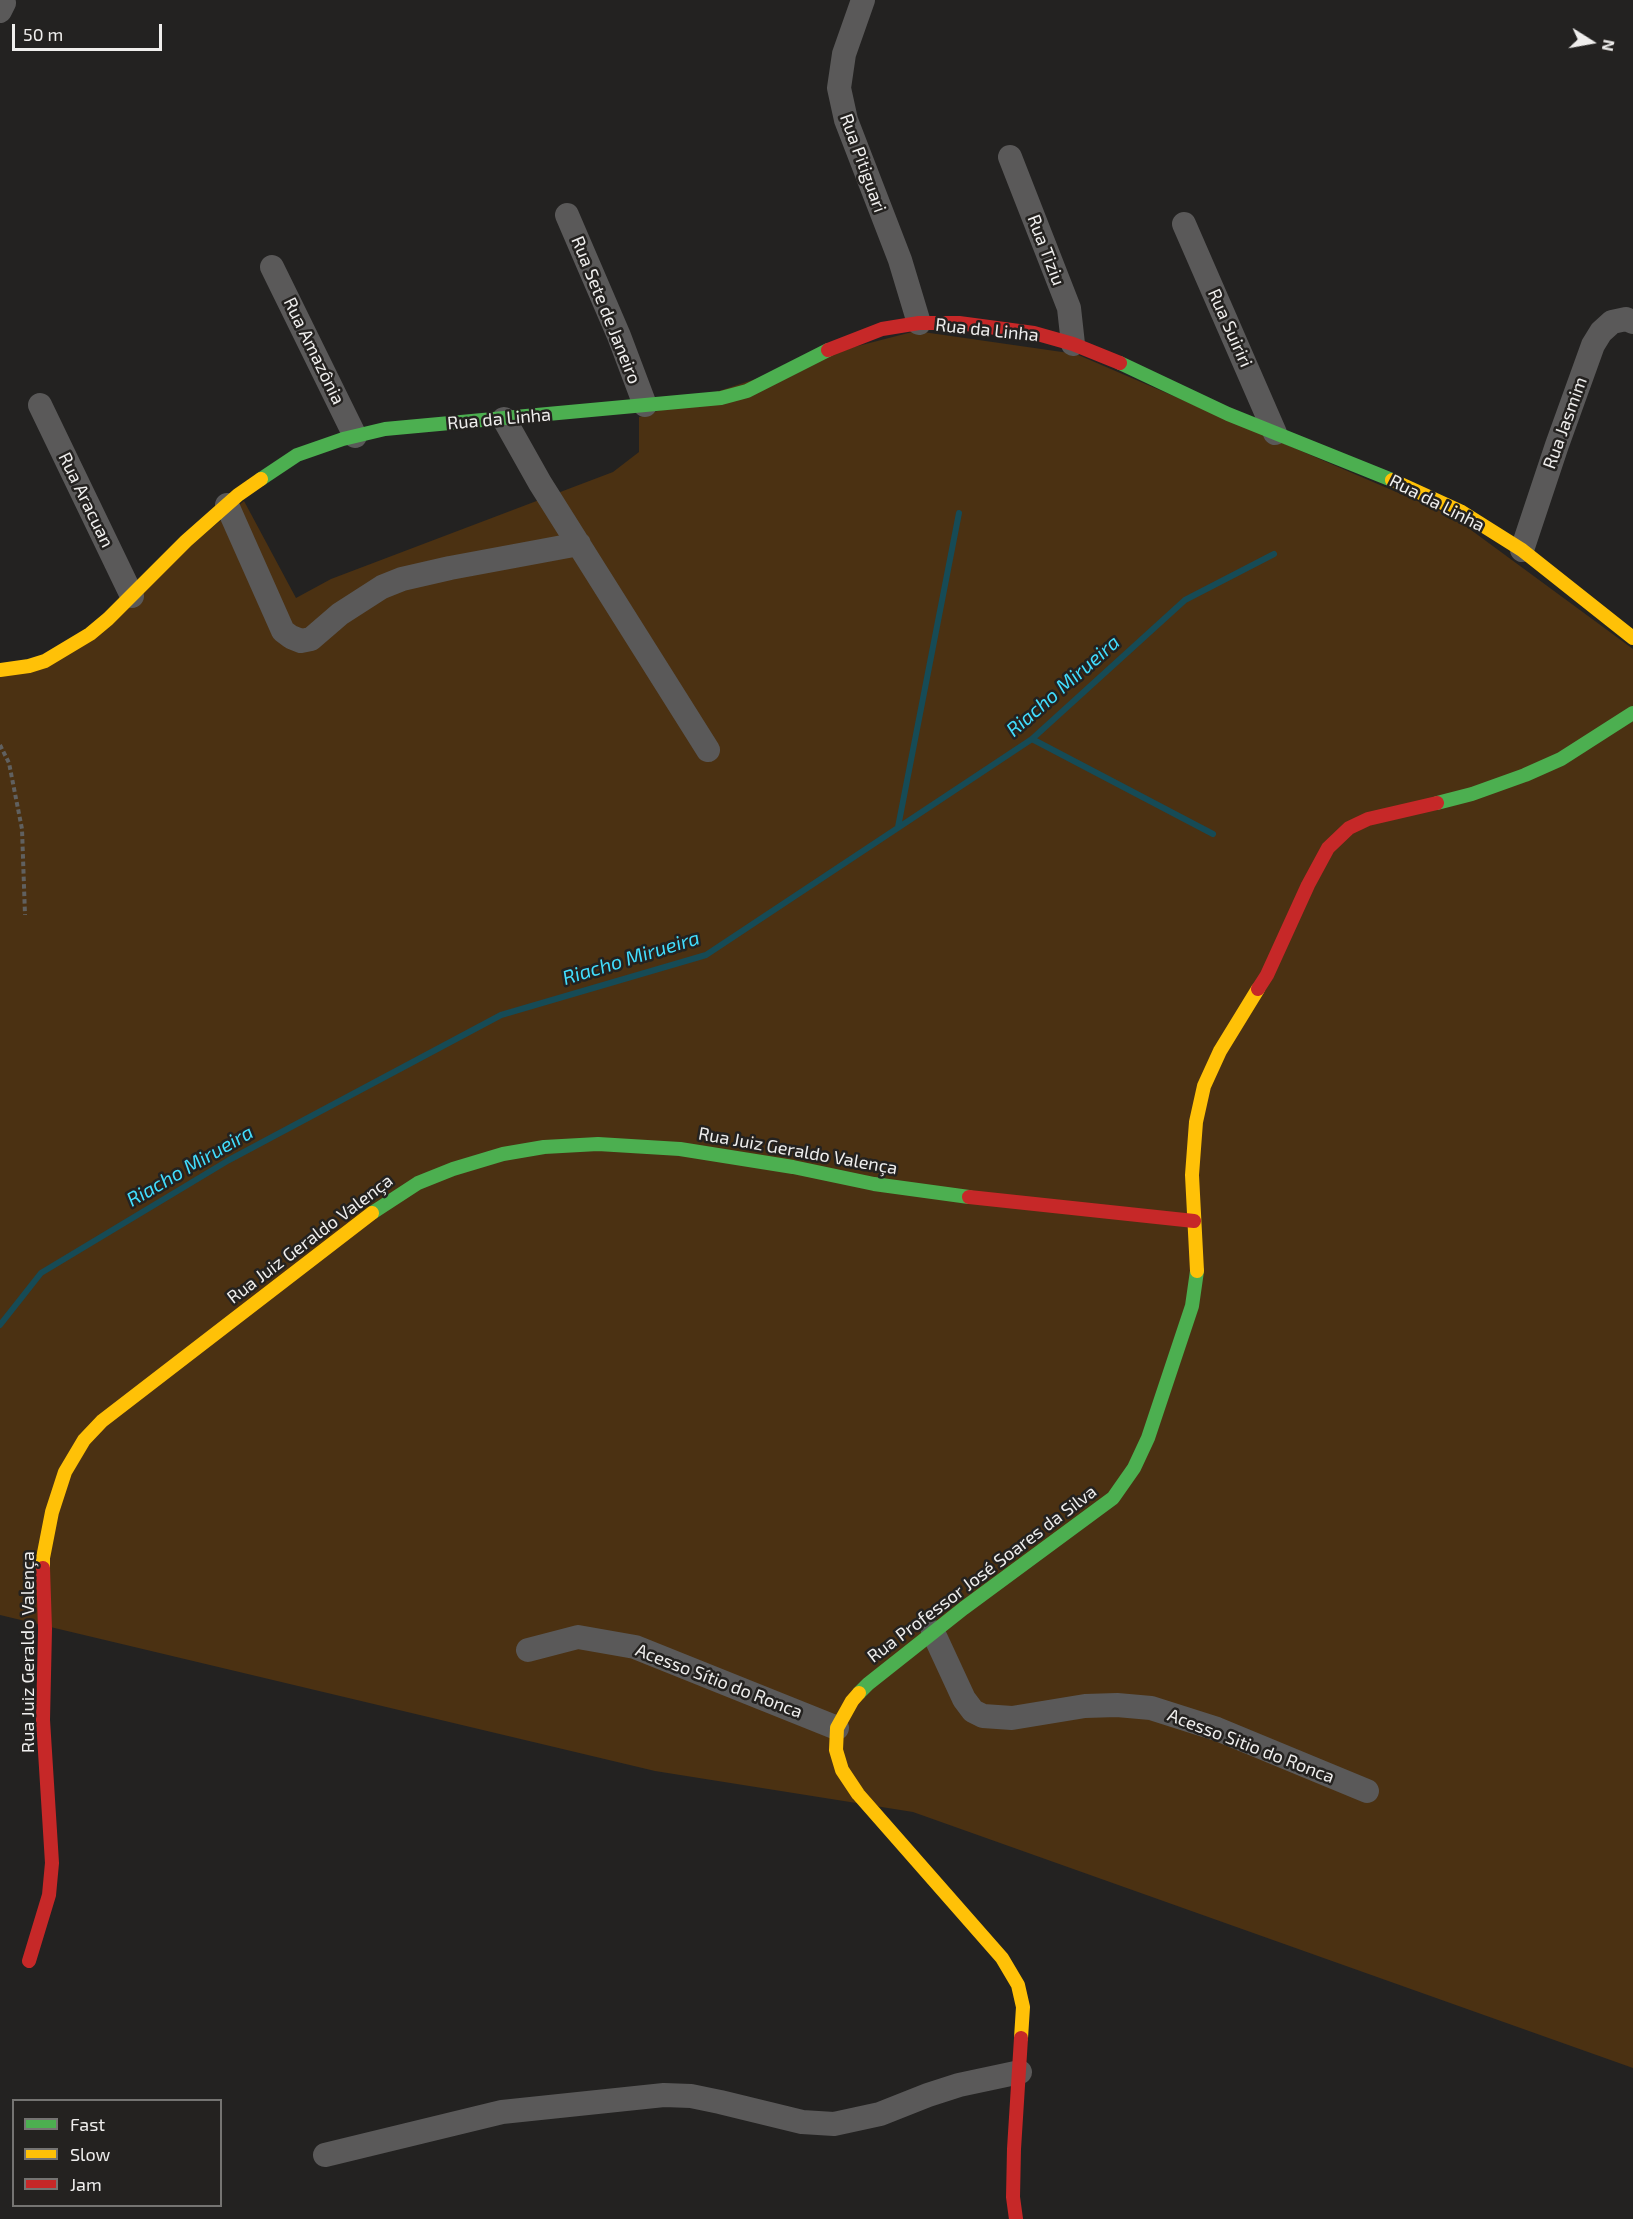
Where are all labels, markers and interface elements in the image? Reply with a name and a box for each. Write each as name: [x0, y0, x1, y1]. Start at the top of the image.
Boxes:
scale bar: [15, 12, 165, 50]
north arrow: [1561, 12, 1621, 72]
text: 50 m: [23, 23, 63, 45]
text: N: [1599, 38, 1620, 53]
street label: Rua Pitiguari: [835, 111, 891, 215]
street label: Rua Tiziu: [1023, 212, 1069, 288]
street label: Rua Sete de Janeiro: [567, 233, 645, 387]
street label: Rua Suiriri: [1203, 285, 1257, 371]
street label: Rua Amazônia: [279, 294, 349, 408]
street label: Rua da Linha: [934, 314, 1040, 346]
street label: Rua Jasmim: [1538, 374, 1592, 472]
street label: Rua da Linha: [446, 404, 552, 434]
street label: Rua Aracuan: [54, 449, 118, 551]
street label: Rua da Linha: [1386, 470, 1488, 536]
water label: Riacho Mirueira: [1001, 630, 1125, 742]
water label: Riacho Mirueira: [559, 926, 703, 990]
water label: Riacho Mirueira: [122, 1120, 258, 1212]
street label: Rua Juiz Geraldo Valença: [697, 1123, 899, 1179]
street label: Rua Juiz Geraldo Valença: [223, 1170, 397, 1308]
street label: Rua Professor José Soares da Silva: [863, 1481, 1101, 1667]
street label: Rua Juiz Geraldo Valença: [17, 1551, 39, 1753]
street label: Acesso Sítio do Ronca: [632, 1639, 806, 1723]
street label: Acesso Sitio do Ronca: [1164, 1704, 1338, 1788]
legend: [12, 2099, 222, 2207]
text: Fast: [70, 2113, 105, 2135]
text: Slow: [70, 2143, 110, 2165]
text: Jam: [70, 2173, 102, 2195]

